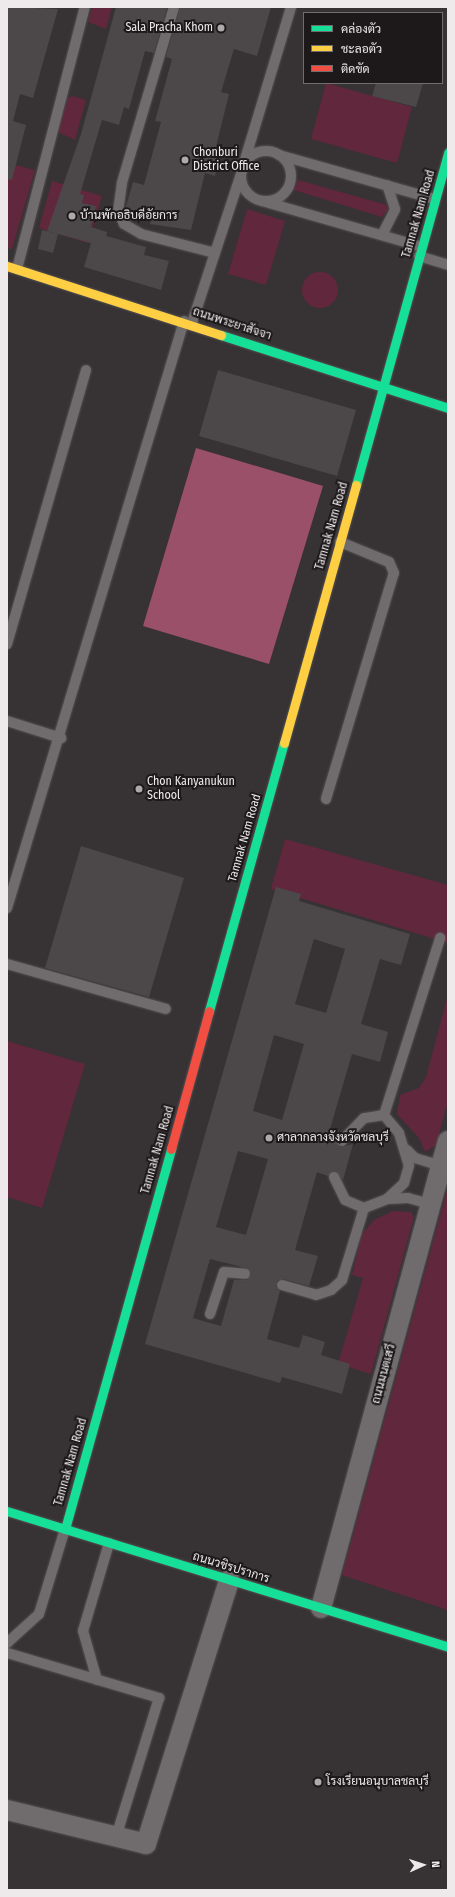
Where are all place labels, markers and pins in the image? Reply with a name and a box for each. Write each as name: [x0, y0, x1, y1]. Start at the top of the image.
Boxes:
place label: Sala Pracha Khom: [125, 21, 213, 35]
marker: Sala Pracha Khom: [216, 23, 226, 33]
place label: Chonburi District Office: [193, 146, 259, 174]
marker: Chonburi District Office: [180, 155, 190, 165]
place label: บ้านพักอธิบดีอัยการ: [80, 209, 178, 223]
marker: บ้านพักอธิบดีอัยการ: [67, 211, 77, 221]
place label: Chon Kanyanukun School: [147, 775, 235, 803]
marker: Chon Kanyanukun School: [134, 784, 144, 794]
place label: ศาลากลางจังหวัดชลบุรี: [277, 1131, 389, 1145]
marker: ศาลากลางจังหวัดชลบุรี: [264, 1133, 274, 1143]
place label: โรงเรียนอนุบาลชลบุรี: [326, 1775, 429, 1789]
marker: โรงเรียนอนุบาลชลบุรี: [313, 1777, 323, 1787]

